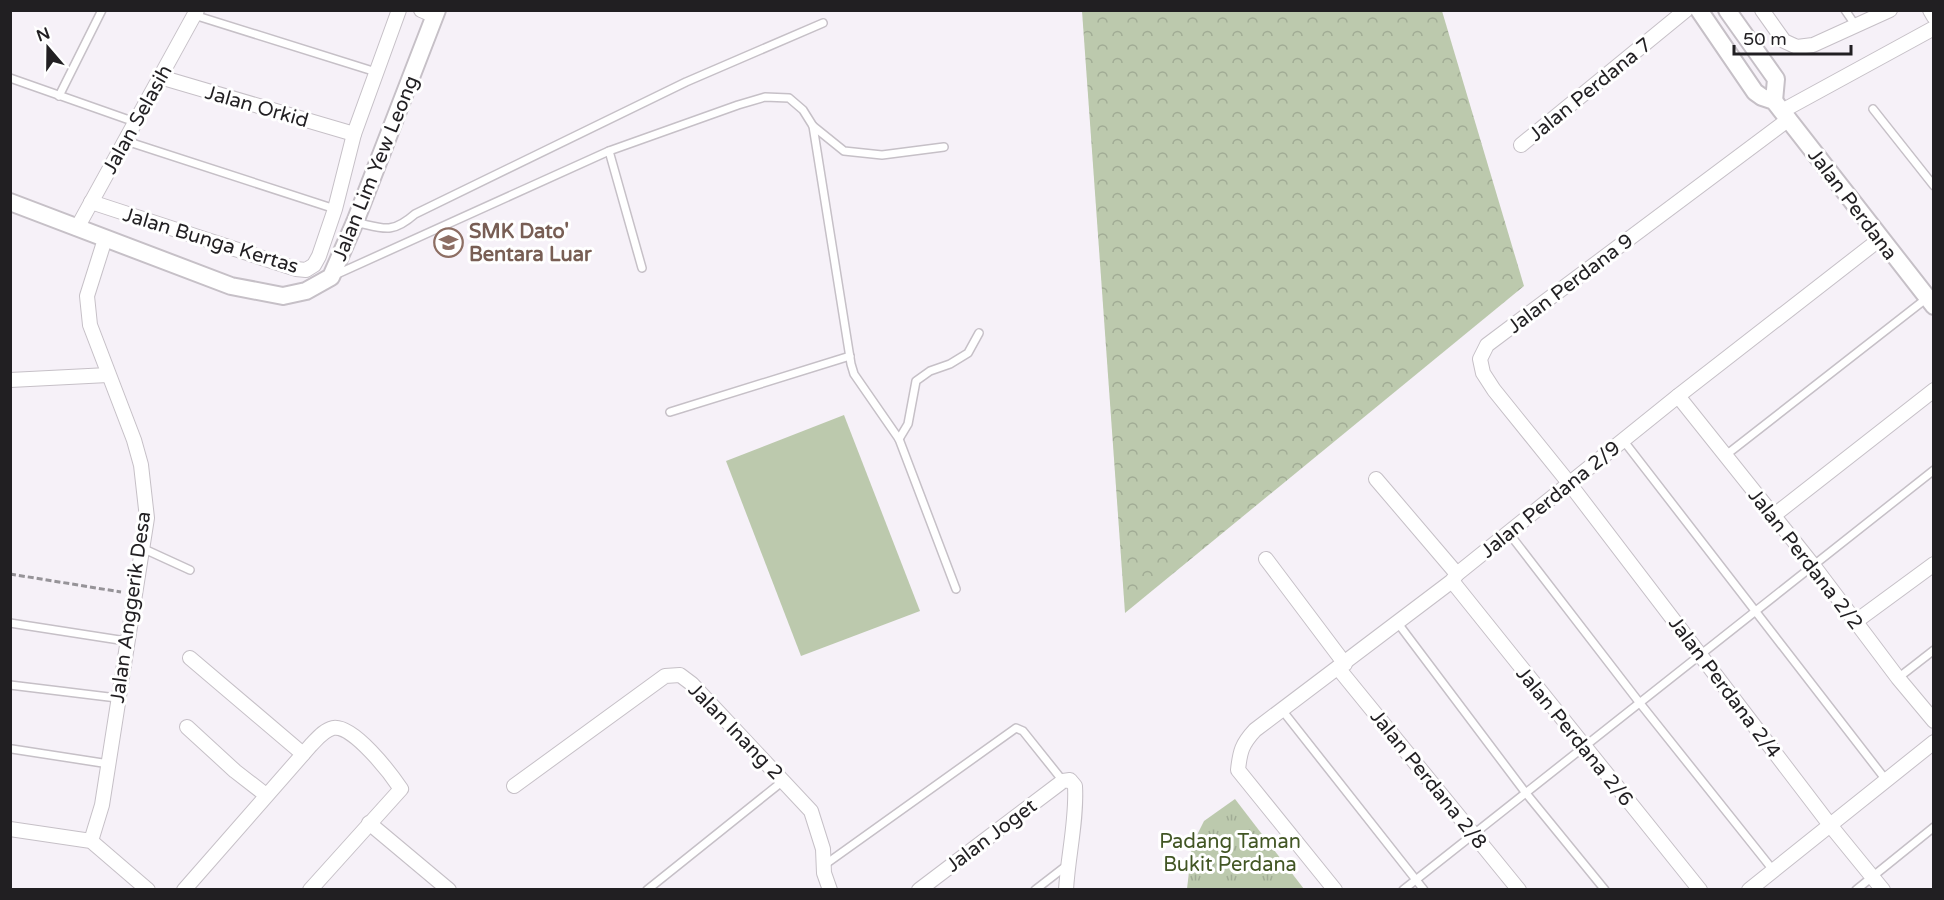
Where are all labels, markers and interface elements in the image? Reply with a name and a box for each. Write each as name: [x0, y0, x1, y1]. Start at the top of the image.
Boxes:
north arrow: [18, 18, 78, 78]
scale bar: [1734, 18, 1851, 56]
text: N: [34, 23, 53, 46]
text: 50 m: [1743, 28, 1787, 50]
street label: Jalan Perdana 7: [1524, 33, 1657, 147]
street label: Jalan Selasih: [98, 61, 178, 178]
street label: Jalan Lim Yew Leong: [328, 72, 424, 264]
street label: Jalan Orkid: [202, 81, 311, 133]
street label: Jalan Perdana: [1803, 144, 1902, 265]
street label: Jalan Bunga Kertas: [120, 203, 301, 279]
place label: SMK Dato' Bentara Luar: [469, 220, 592, 267]
school or university icon: SMK Dato' Bentara Luar: [432, 226, 464, 258]
street label: Jalan Perdana 9: [1503, 229, 1638, 339]
street label: Jalan Perdana 2/9: [1476, 436, 1625, 563]
street label: Jalan Perdana 2/2: [1743, 484, 1868, 635]
street label: Jalan Anggerik Desa: [106, 510, 156, 704]
street label: Jalan Perdana 2/4: [1663, 612, 1785, 763]
street label: Jalan Perdana 2/6: [1511, 662, 1638, 811]
street label: Jalan Inang 2: [683, 678, 788, 785]
street label: Jalan Perdana 2/8: [1365, 705, 1492, 854]
street label: Jalan Joget: [942, 794, 1042, 878]
park label: Padang Taman Bukit Perdana: [1159, 830, 1301, 877]

